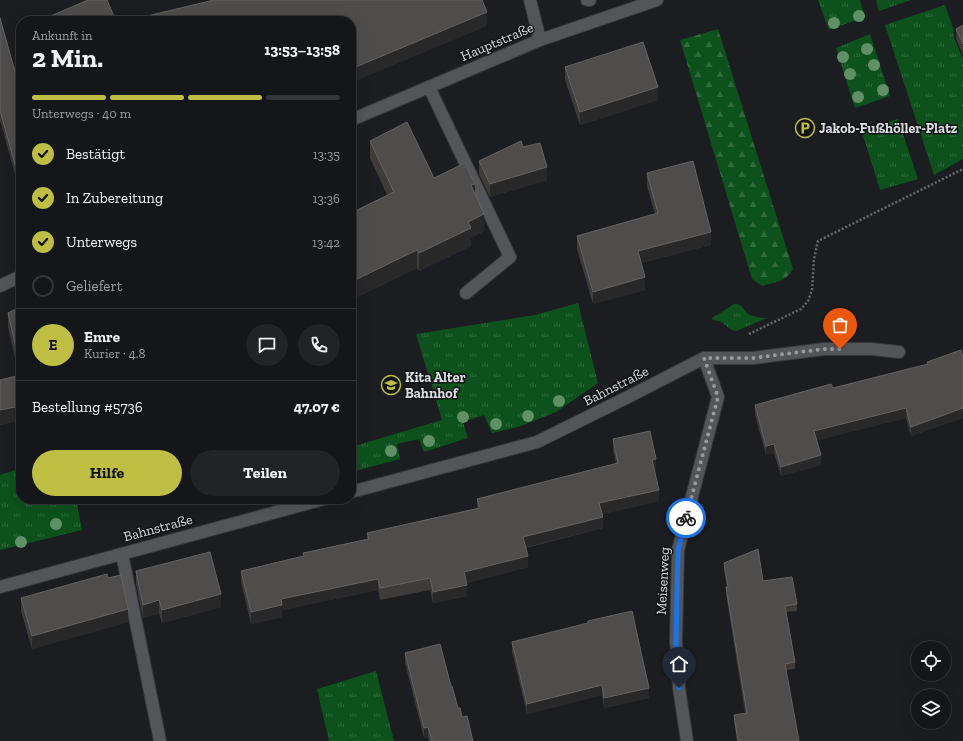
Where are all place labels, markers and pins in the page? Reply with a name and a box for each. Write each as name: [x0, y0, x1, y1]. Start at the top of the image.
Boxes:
parking icon: Jakob-Fußhöller-Platz: [794, 117, 816, 139]
place label: Jakob-Fußhöller-Platz: [819, 120, 958, 137]
pin: [823, 308, 857, 349]
place label: Kita Alter Bahnhof: [405, 369, 466, 402]
school or university icon: Kita Alter Bahnhof: [380, 374, 402, 396]
pin: [662, 647, 696, 688]

